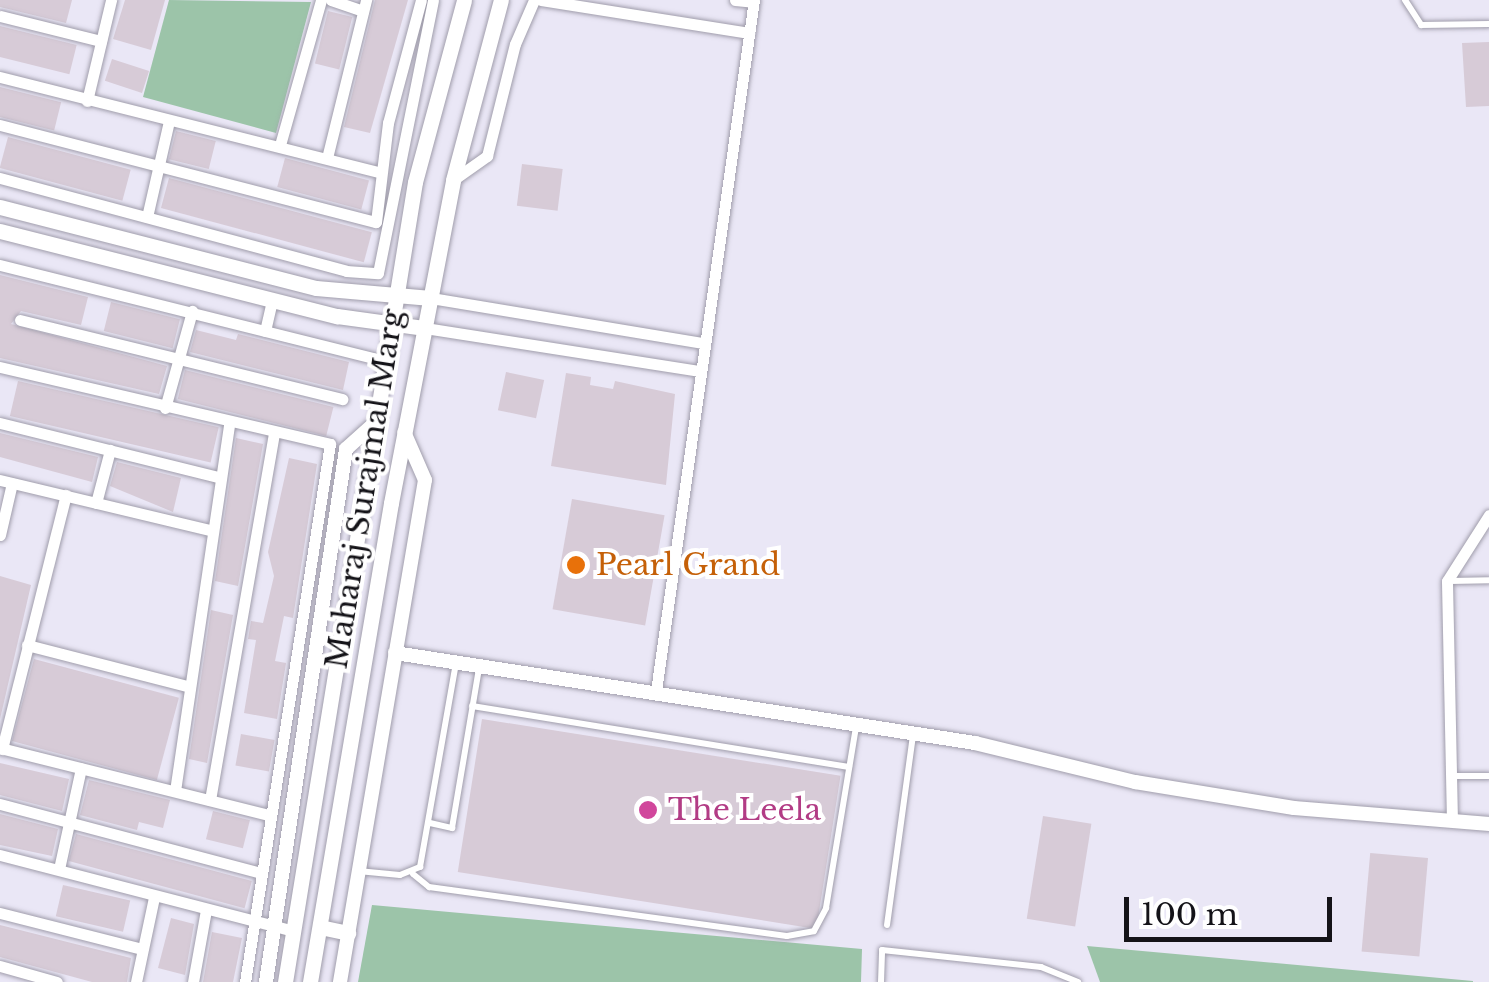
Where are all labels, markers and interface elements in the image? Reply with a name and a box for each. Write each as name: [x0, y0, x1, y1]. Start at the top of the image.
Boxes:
street label: Maharaj Surajmal Marg: [319, 307, 411, 671]
place label: Pearl Grand: [596, 547, 780, 583]
marker: Pearl Grand: [565, 554, 587, 576]
place label: The Leela: [668, 792, 821, 828]
marker: The Leela: [637, 799, 659, 821]
scale bar: [1129, 877, 1336, 939]
text: 100 m: [1141, 896, 1238, 933]

